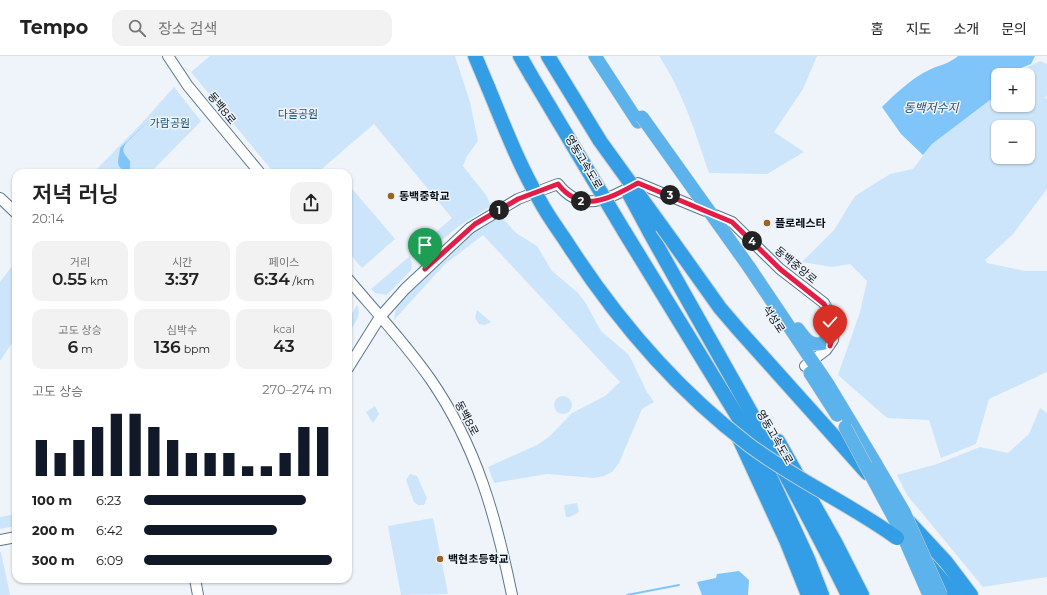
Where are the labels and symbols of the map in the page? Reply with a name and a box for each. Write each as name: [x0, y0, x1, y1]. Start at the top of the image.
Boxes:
street label: 동백8로: [205, 89, 239, 127]
water label: 동백저수지: [903, 100, 960, 115]
park label: 다올공원: [278, 107, 318, 121]
park label: 가람공원: [150, 116, 190, 130]
street label: 영동고속도로: [562, 132, 606, 192]
pin: 3: [660, 185, 680, 205]
place label: 동백중학교: [399, 189, 450, 203]
marker: 동백중학교: [386, 191, 396, 201]
pin: 2: [571, 191, 591, 211]
pin: 1: [489, 200, 509, 220]
place label: 플로레스타: [775, 216, 826, 230]
marker: 플로레스타: [762, 218, 772, 228]
pin: [408, 228, 442, 269]
pin: 4: [742, 231, 762, 251]
street label: 동백중앙로: [772, 243, 820, 287]
street label: 석성로: [760, 302, 788, 336]
pin: [813, 305, 847, 346]
street label: 동백8로: [452, 398, 482, 438]
street label: 영동고속도로: [754, 407, 796, 467]
place label: 백현초등학교: [448, 552, 509, 566]
marker: 백현초등학교: [435, 554, 445, 564]

